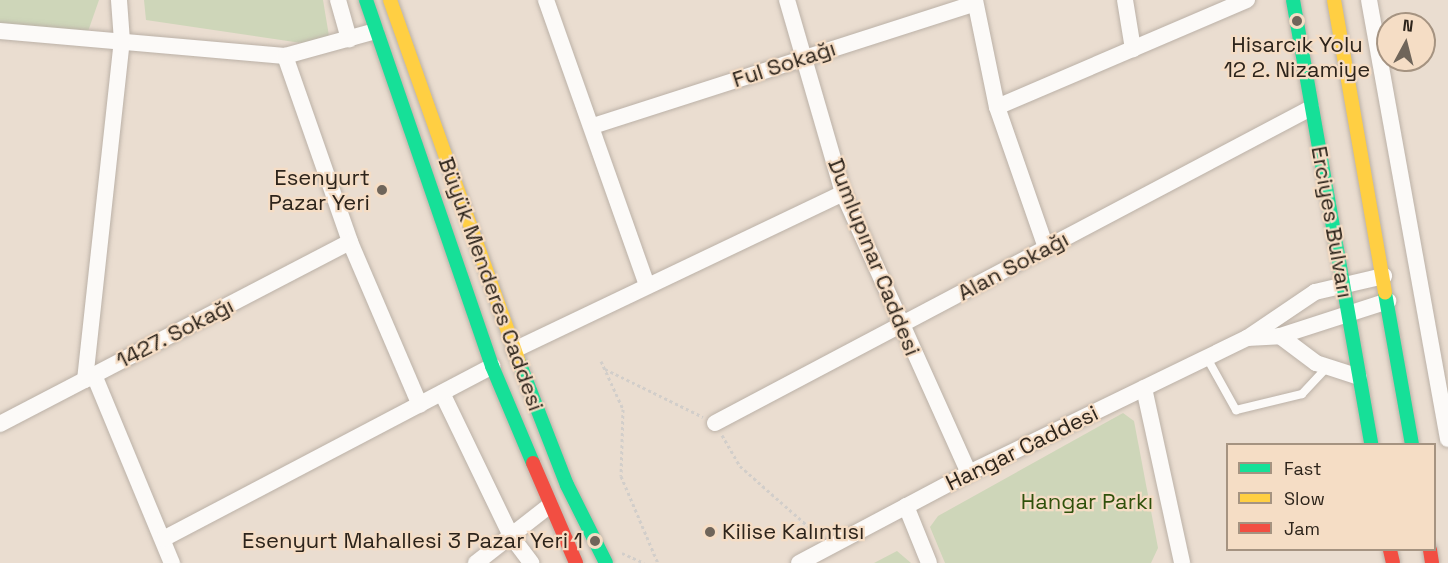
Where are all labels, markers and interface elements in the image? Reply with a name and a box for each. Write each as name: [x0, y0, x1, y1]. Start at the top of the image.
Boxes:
north arrow: [1376, 12, 1436, 72]
marker: Hisarcık Yolu 12 2. Nizamiye: [1290, 14, 1304, 28]
text: N: [1401, 15, 1415, 37]
place label: Hisarcık Yolu 12 2. Nizamiye: [1223, 31, 1371, 82]
street label: Ful Sokağı: [729, 35, 839, 93]
street label: Erciyes Bulvarı: [1306, 144, 1358, 300]
street label: Büyük Menderes Caddesi: [433, 153, 549, 415]
street label: Dumlupınar Caddesi: [822, 155, 926, 359]
place label: Esenyurt Pazar Yeri: [268, 164, 370, 216]
marker: Esenyurt Pazar Yeri: [375, 183, 389, 197]
street label: Alan Sokağı: [953, 226, 1073, 306]
street label: 1427. Sokağı: [112, 292, 238, 374]
street label: Hangar Caddesi: [942, 400, 1102, 496]
legend: [1226, 443, 1436, 551]
text: Fast: [1284, 457, 1321, 480]
text: Slow: [1284, 487, 1325, 510]
park label: Hangar Parkı: [1021, 489, 1153, 515]
text: Jam: [1284, 517, 1320, 540]
place label: Kilise Kalıntısı: [722, 519, 864, 545]
marker: Kilise Kalıntısı: [703, 525, 717, 539]
place label: Esenyurt Mahallesi 3 Pazar Yeri 1: [242, 528, 583, 554]
marker: Esenyurt Mahallesi 3 Pazar Yeri 1: [588, 534, 602, 548]

